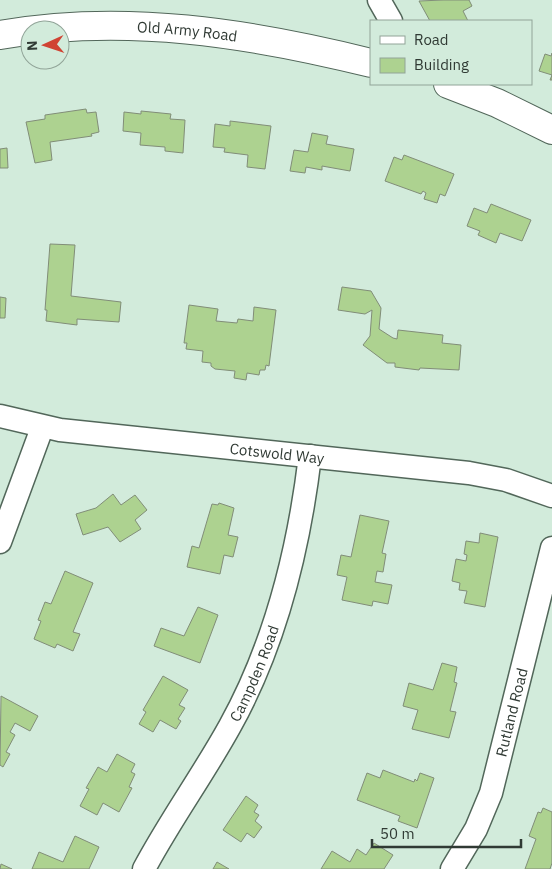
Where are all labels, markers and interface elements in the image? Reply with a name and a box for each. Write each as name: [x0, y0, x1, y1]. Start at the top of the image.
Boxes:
street label: Old Army Road: [137, 17, 239, 45]
north arrow: [20, 20, 70, 70]
legend: [370, 20, 532, 85]
text: Road: [414, 30, 449, 49]
text: N: [23, 40, 41, 51]
text: Building: [414, 55, 469, 74]
street label: Cotswold Way: [229, 438, 326, 467]
street label: Campden Road: [225, 623, 282, 725]
street label: Rutland Road: [491, 666, 531, 758]
scale bar: [372, 816, 521, 848]
text: 50 m: [380, 824, 415, 843]

